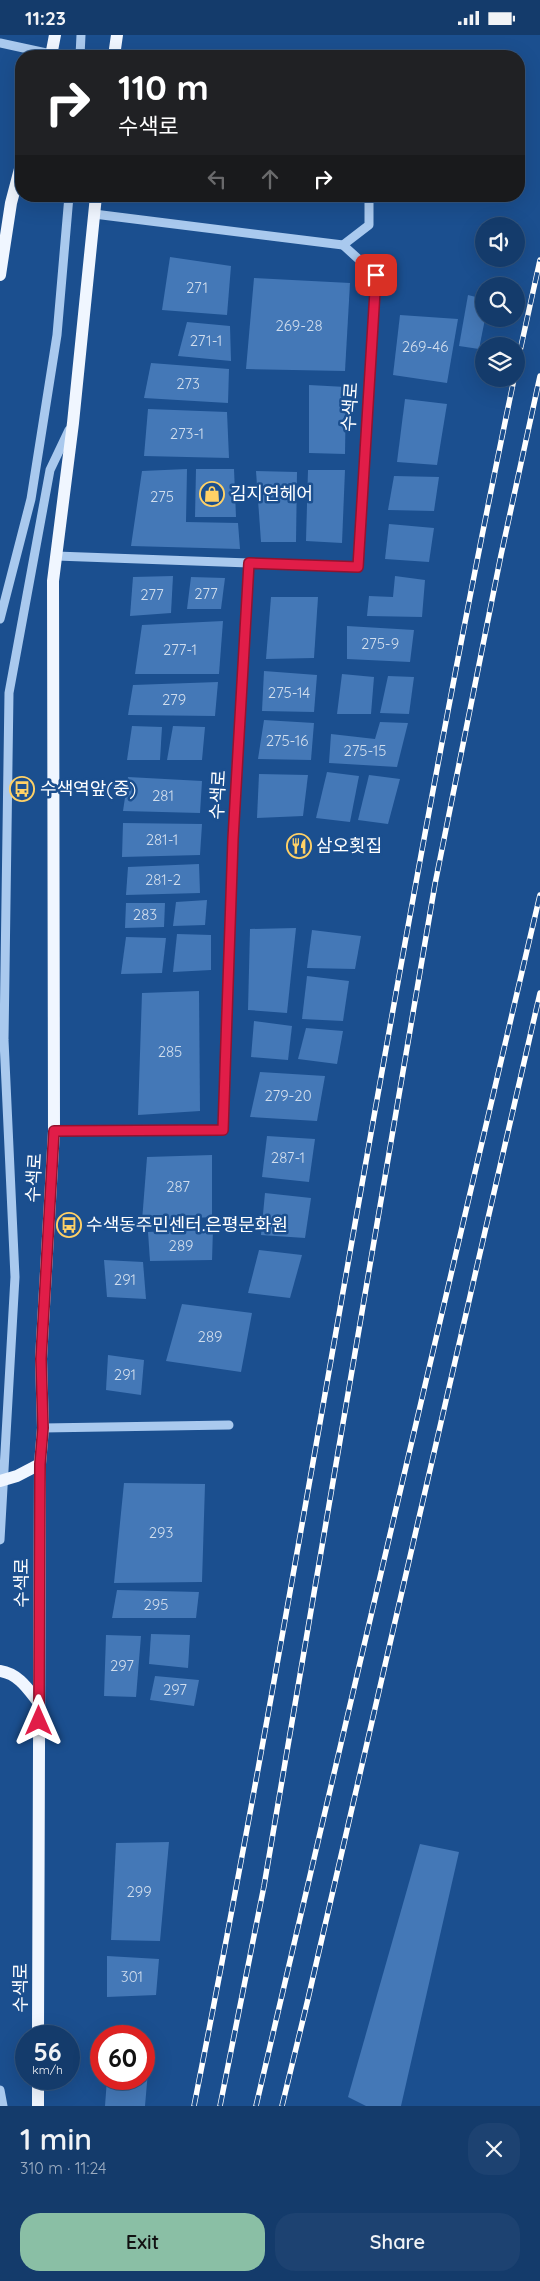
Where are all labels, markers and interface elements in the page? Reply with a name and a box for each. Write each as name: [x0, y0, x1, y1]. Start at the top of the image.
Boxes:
text: 11:23: [25, 6, 66, 30]
text: 110 m: [118, 65, 209, 109]
icon: right: [35, 70, 100, 135]
text: 수색로: [118, 112, 179, 140]
icon: left: [203, 165, 231, 193]
icon: ahead: [256, 165, 284, 193]
icon: right: [309, 165, 337, 193]
map controls: [475, 217, 525, 387]
button: sound: [475, 217, 525, 267]
pin: [355, 254, 397, 296]
icon: arrive: [362, 261, 390, 289]
button: search: [475, 277, 525, 327]
house number: 271: [186, 278, 208, 297]
house number: 269-28: [275, 316, 323, 335]
house number: 271-1: [190, 331, 222, 350]
house number: 269-46: [402, 337, 448, 356]
button: layers: [475, 337, 525, 387]
house number: 273: [176, 374, 200, 393]
street label: 수색로: [336, 381, 363, 433]
house number: 273-1: [170, 424, 204, 443]
shop icon: 김지연헤어: [199, 481, 225, 507]
place label: 김지연헤어: [230, 482, 313, 505]
house number: 275: [150, 487, 174, 506]
house number: 277: [194, 584, 218, 603]
house number: 277: [140, 585, 164, 604]
house number: 275-9: [361, 634, 399, 653]
house number: 277-1: [163, 640, 197, 659]
house number: 275-14: [268, 683, 310, 702]
house number: 279: [162, 690, 186, 709]
house number: 275-16: [266, 731, 308, 750]
house number: 275-15: [344, 741, 386, 760]
street label: 수색로: [205, 770, 230, 820]
bus stop icon: 수색역앞(중): [9, 776, 35, 802]
place label: 수색역앞(중): [40, 777, 136, 800]
house number: 281: [152, 786, 174, 805]
house number: 281-1: [146, 830, 178, 849]
restaurant icon: 삼오횟집: [286, 833, 312, 859]
place label: 삼오횟집: [316, 834, 382, 857]
house number: 281-2: [145, 870, 181, 889]
house number: 283: [133, 905, 157, 924]
house number: 285: [158, 1042, 182, 1061]
house number: 279-20: [264, 1086, 312, 1105]
house number: 287-1: [271, 1148, 305, 1167]
street label: 수색로: [21, 1153, 46, 1203]
house number: 287: [166, 1177, 190, 1196]
bus stop icon: 수색동주민센터.은평문화원: [56, 1212, 82, 1238]
place label: 수색동주민센터.은평문화원: [86, 1213, 288, 1236]
house number: 289: [169, 1236, 193, 1255]
house number: 291: [114, 1270, 136, 1289]
house number: 289: [198, 1327, 222, 1346]
house number: 291: [114, 1365, 136, 1384]
house number: 293: [149, 1523, 173, 1542]
street label: 수색로: [10, 1558, 33, 1608]
house number: 295: [144, 1595, 168, 1614]
house number: 297: [110, 1656, 134, 1675]
house number: 297: [163, 1680, 187, 1699]
position arrow: [12, 1694, 64, 1746]
house number: 299: [126, 1882, 152, 1901]
street label: 수색로: [9, 1963, 32, 2013]
house number: 301: [121, 1967, 143, 1986]
speed limit sign: 60: [90, 2025, 155, 2090]
text: 56: [33, 2036, 62, 2067]
text: km/h: [32, 2062, 63, 2077]
text: 1 min: [20, 2120, 92, 2158]
button: close: [468, 2123, 520, 2175]
text: 310 m · 11:24: [20, 2158, 107, 2178]
button: Exit: [20, 2213, 265, 2271]
button: Share: [275, 2213, 520, 2271]

